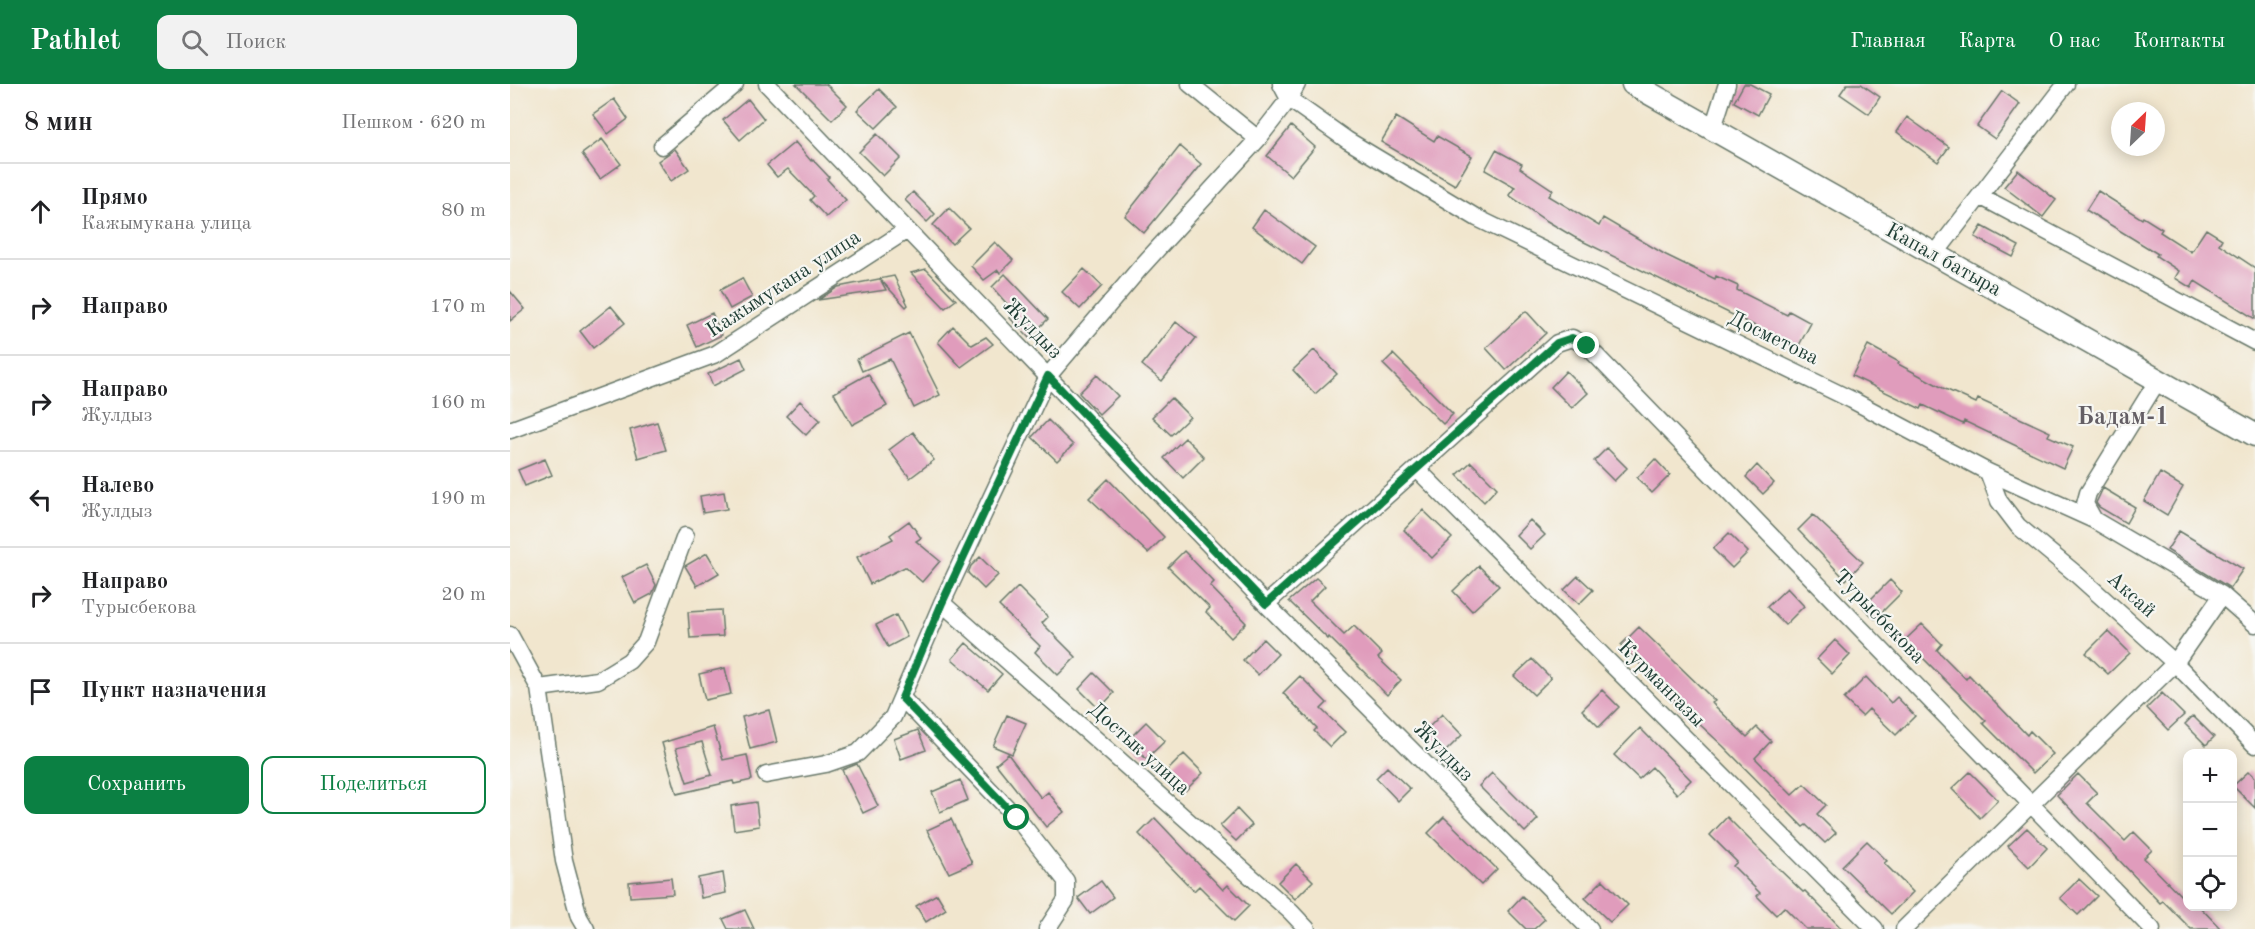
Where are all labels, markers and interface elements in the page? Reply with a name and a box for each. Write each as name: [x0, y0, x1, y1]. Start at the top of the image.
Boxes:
search box: [157, 15, 577, 69]
icon: search: [178, 26, 211, 59]
text: Pathlet: [30, 28, 121, 56]
text: Поиск: [226, 31, 286, 53]
text: Главная: [1850, 31, 1926, 52]
text: Карта: [1959, 31, 2016, 52]
text: О нас: [2049, 31, 2100, 52]
text: Контакты: [2133, 31, 2225, 52]
north arrow: [2111, 102, 2165, 156]
text: 8 мин: [24, 110, 93, 136]
text: Пешком · 620 m: [341, 113, 486, 133]
text: Прямо: [81, 187, 148, 209]
icon: ahead: [24, 195, 57, 228]
text: 80 m: [441, 201, 486, 221]
text: Кажымукана улица: [81, 214, 252, 234]
street label: Капал батыра: [1882, 220, 2005, 301]
street label: Кажымукана улица: [703, 227, 865, 342]
icon: right: [24, 291, 57, 324]
street label: Жулдыз: [998, 295, 1066, 363]
text: Направо: [81, 296, 168, 318]
text: 170 m: [430, 297, 486, 317]
street label: Досметова: [1725, 308, 1822, 369]
route end: [1573, 332, 1599, 358]
text: Направо: [81, 379, 168, 401]
icon: right: [24, 387, 57, 420]
text: 160 m: [430, 393, 486, 413]
text: Жулдыз: [81, 406, 152, 426]
district label: Бадам-1: [2077, 406, 2169, 430]
text: Налево: [81, 475, 154, 497]
icon: left: [24, 483, 57, 516]
text: 190 m: [430, 489, 486, 509]
text: Жулдыз: [81, 502, 152, 522]
street label: Турысбекова: [1829, 566, 1929, 668]
street label: Аксай: [2103, 568, 2159, 622]
text: Направо: [81, 571, 168, 593]
icon: right: [24, 579, 57, 612]
text: 20 m: [441, 585, 486, 605]
text: Турысбекова: [81, 598, 197, 618]
street label: Курмангазы: [1614, 637, 1708, 732]
icon: arrive: [24, 675, 57, 708]
text: Пункт назначения: [81, 680, 267, 702]
street label: Достык улица: [1084, 699, 1194, 800]
street label: Жулдыз: [1409, 718, 1477, 786]
map controls: [2183, 749, 2237, 911]
button: +: [2183, 749, 2237, 803]
button: Сохранить: [24, 756, 249, 814]
button: Поделиться: [261, 756, 486, 814]
button: −: [2183, 803, 2237, 857]
route start: [1003, 804, 1029, 830]
button: locate: [2183, 857, 2237, 911]

